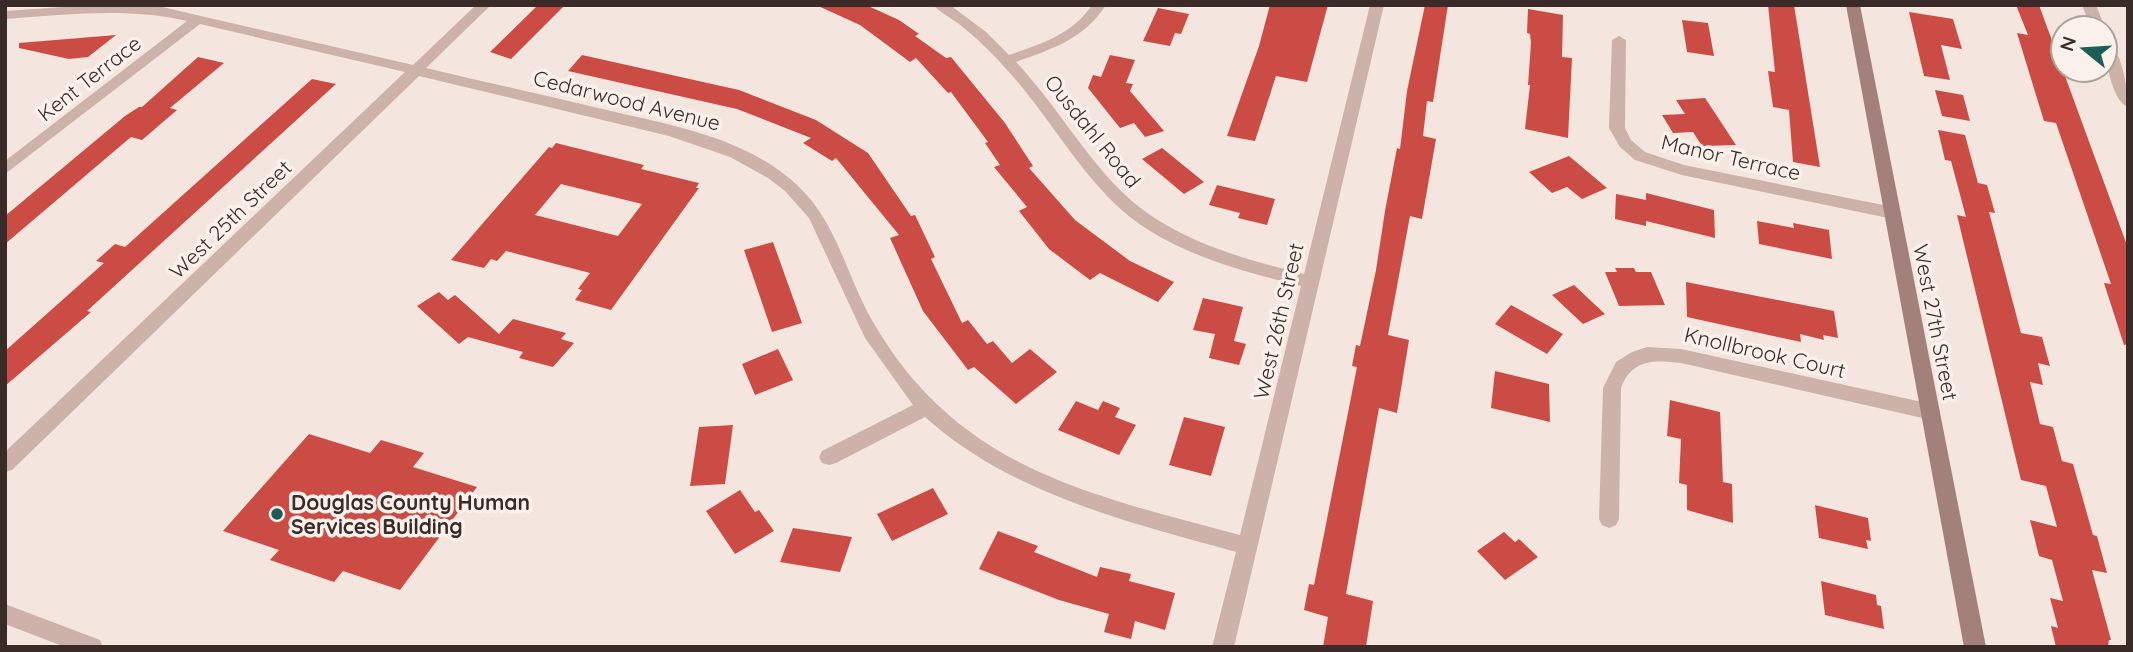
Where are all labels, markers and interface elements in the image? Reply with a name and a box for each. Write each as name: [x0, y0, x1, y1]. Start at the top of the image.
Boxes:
north arrow: [2049, 14, 2119, 84]
street label: Kent Terrace: [32, 30, 146, 126]
text: N: [2054, 33, 2081, 54]
street label: Cedarwood Avenue: [531, 64, 723, 136]
street label: Ousdahl Road: [1039, 69, 1147, 193]
street label: Manor Terrace: [1659, 128, 1803, 186]
street label: West 25th Street: [163, 154, 297, 284]
street label: West 26th Street: [1247, 240, 1309, 402]
street label: West 27th Street: [1908, 242, 1964, 402]
street label: Knollbrook Court: [1682, 321, 1848, 383]
place label: Douglas County Human Services Building: [291, 489, 530, 539]
marker: Douglas County Human Services Building: [269, 506, 285, 522]

